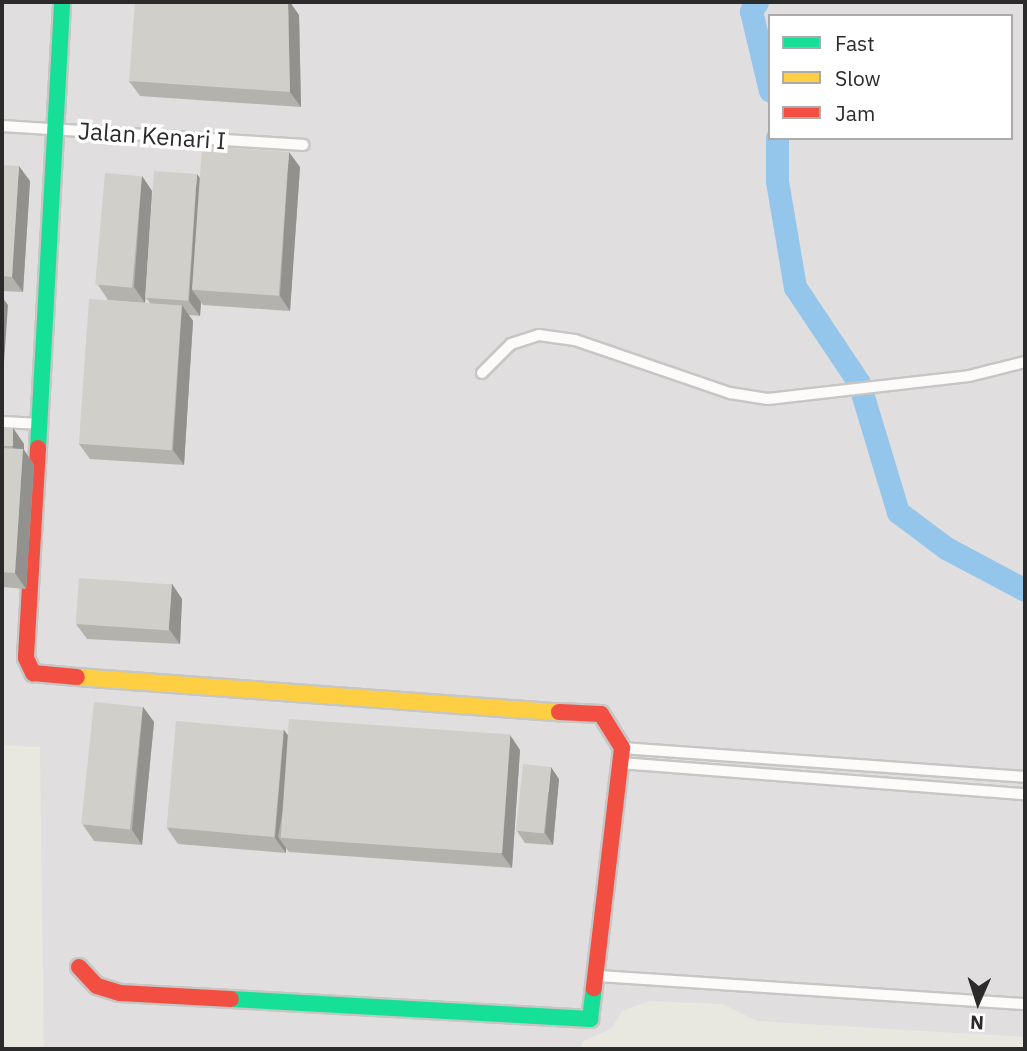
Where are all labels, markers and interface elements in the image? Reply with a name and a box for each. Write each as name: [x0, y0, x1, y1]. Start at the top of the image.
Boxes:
legend: [768, 14, 1013, 140]
text: Fast: [835, 29, 875, 57]
text: Slow: [835, 64, 881, 92]
text: Jam: [835, 99, 875, 127]
street label: Jalan Kenari I: [77, 116, 227, 156]
north arrow: [943, 967, 1013, 1037]
text: N: [969, 1011, 984, 1035]

